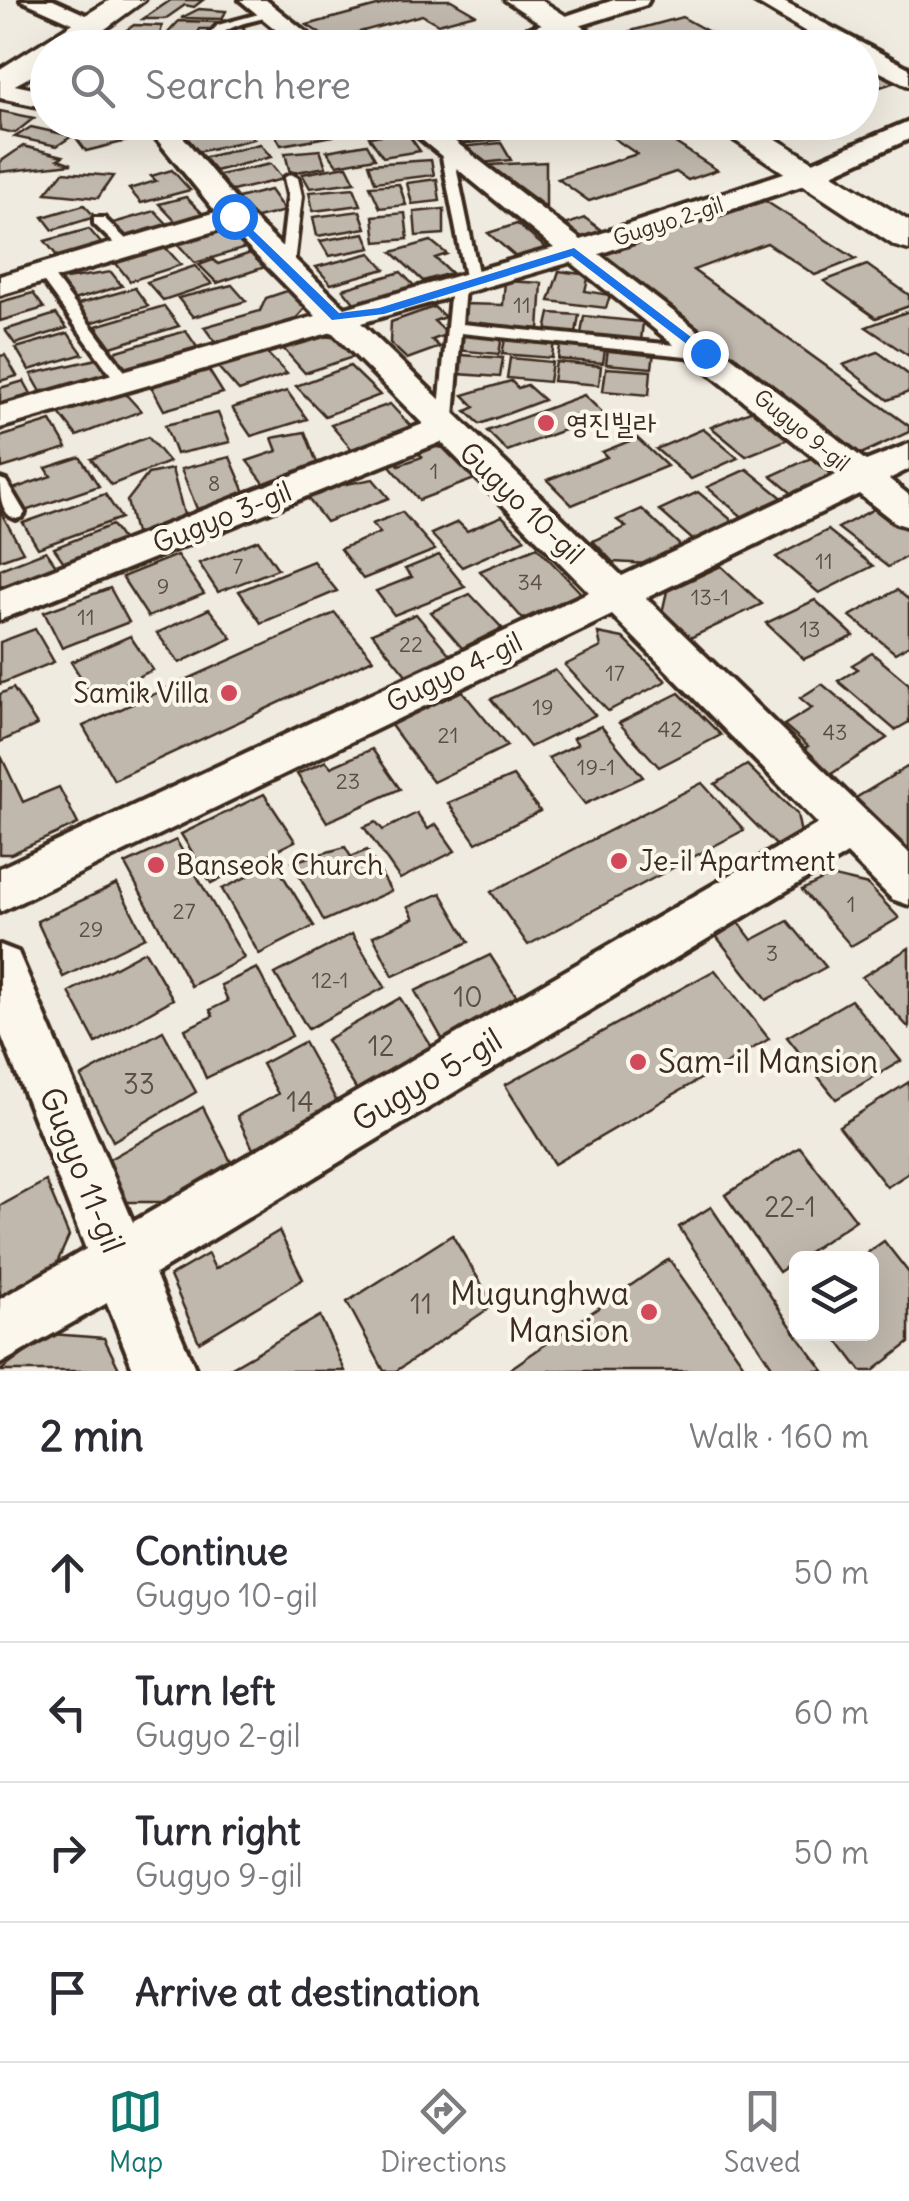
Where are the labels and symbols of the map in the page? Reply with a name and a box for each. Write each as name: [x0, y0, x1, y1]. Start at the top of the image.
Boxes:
street label: Gugyo 2-gil: [610, 190, 726, 252]
route start: [212, 194, 258, 240]
house number: 11: [513, 291, 531, 319]
route end: [683, 331, 729, 377]
street label: Gugyo 9-gil: [748, 383, 856, 477]
place label: 영진빌라: [566, 405, 657, 441]
marker: 영진빌라: [535, 412, 557, 434]
street label: Gugyo 10-gil: [452, 434, 592, 572]
house number: 1: [430, 457, 438, 485]
house number: 8: [208, 469, 220, 497]
street label: Gugyo 3-gil: [147, 473, 297, 561]
house number: 11: [815, 547, 833, 575]
house number: 7: [233, 552, 244, 580]
house number: 34: [517, 568, 543, 596]
house number: 9: [157, 572, 169, 600]
house number: 13-1: [691, 583, 729, 611]
house number: 11: [77, 603, 95, 631]
house number: 13: [799, 615, 821, 643]
street label: Gugyo 4-gil: [380, 624, 528, 720]
house number: 22: [399, 630, 423, 658]
house number: 17: [605, 659, 625, 687]
place label: Samik Villa: [73, 675, 209, 711]
marker: Samik Villa: [218, 682, 240, 704]
house number: 19: [532, 693, 554, 721]
house number: 42: [658, 715, 682, 743]
house number: 43: [822, 718, 848, 746]
house number: 21: [438, 721, 458, 749]
house number: 19-1: [577, 753, 615, 781]
house number: 23: [336, 767, 360, 795]
place label: Je-il Apartment: [639, 843, 835, 879]
place label: Banseok Church: [176, 847, 383, 883]
marker: Je-il Apartment: [608, 850, 630, 872]
marker: Banseok Church: [145, 854, 167, 876]
house number: 1: [847, 890, 855, 918]
house number: 27: [173, 897, 196, 925]
house number: 29: [79, 915, 103, 943]
house number: 3: [766, 939, 778, 967]
house number: 12-1: [311, 966, 349, 994]
house number: 10: [453, 979, 483, 1015]
street label: Gugyo 5-gil: [344, 1019, 509, 1140]
house number: 12: [368, 1028, 394, 1064]
place label: Sam-il Mansion: [658, 1041, 878, 1082]
marker: Sam-il Mansion: [627, 1051, 649, 1073]
house number: 33: [123, 1066, 155, 1102]
street label: Gugyo 11-gil: [31, 1081, 134, 1258]
house number: 14: [286, 1084, 314, 1120]
house number: 22-1: [764, 1189, 816, 1225]
place label: Mugunghwa Mansion: [450, 1273, 629, 1351]
house number: 11: [410, 1286, 432, 1322]
marker: Mugunghwa Mansion: [638, 1301, 660, 1323]

